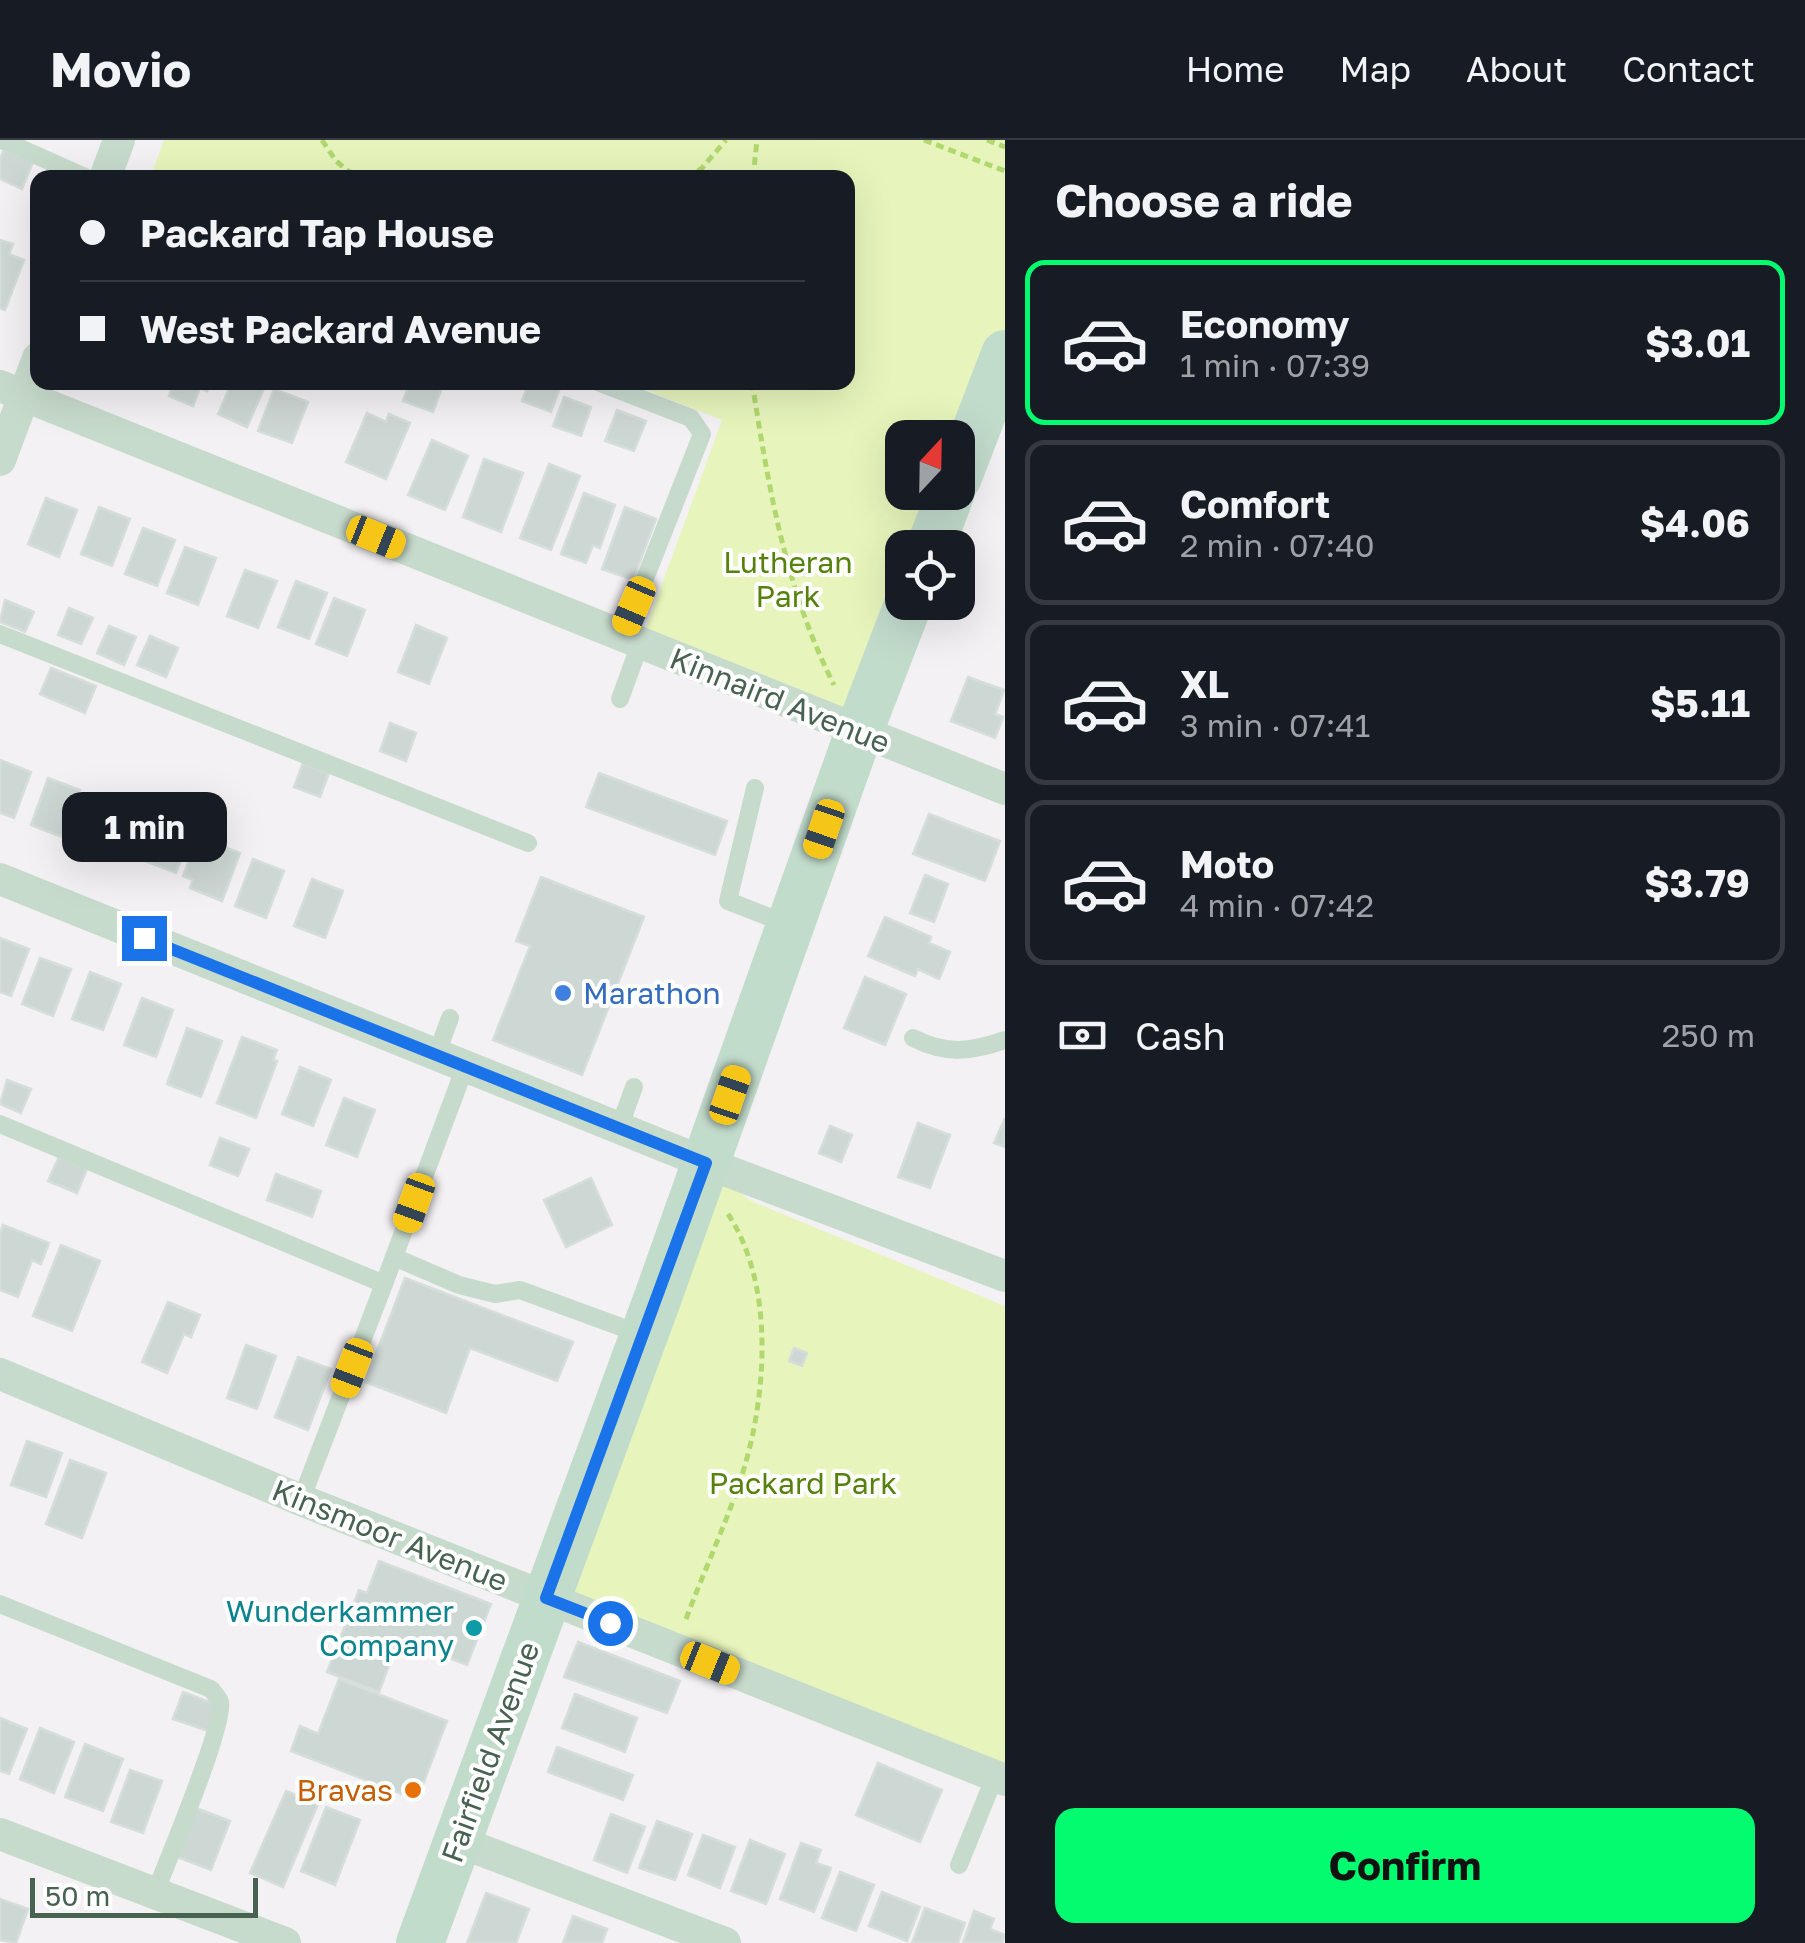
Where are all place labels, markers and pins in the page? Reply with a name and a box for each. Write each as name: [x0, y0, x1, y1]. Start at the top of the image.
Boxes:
place label: Marathon: [583, 975, 721, 1011]
marker: Marathon: [552, 982, 574, 1004]
place label: Wunderkammer Company: [226, 1593, 454, 1663]
marker: Wunderkammer Company: [463, 1617, 485, 1639]
place label: Bravas: [296, 1772, 393, 1808]
marker: Bravas: [402, 1779, 424, 1801]

